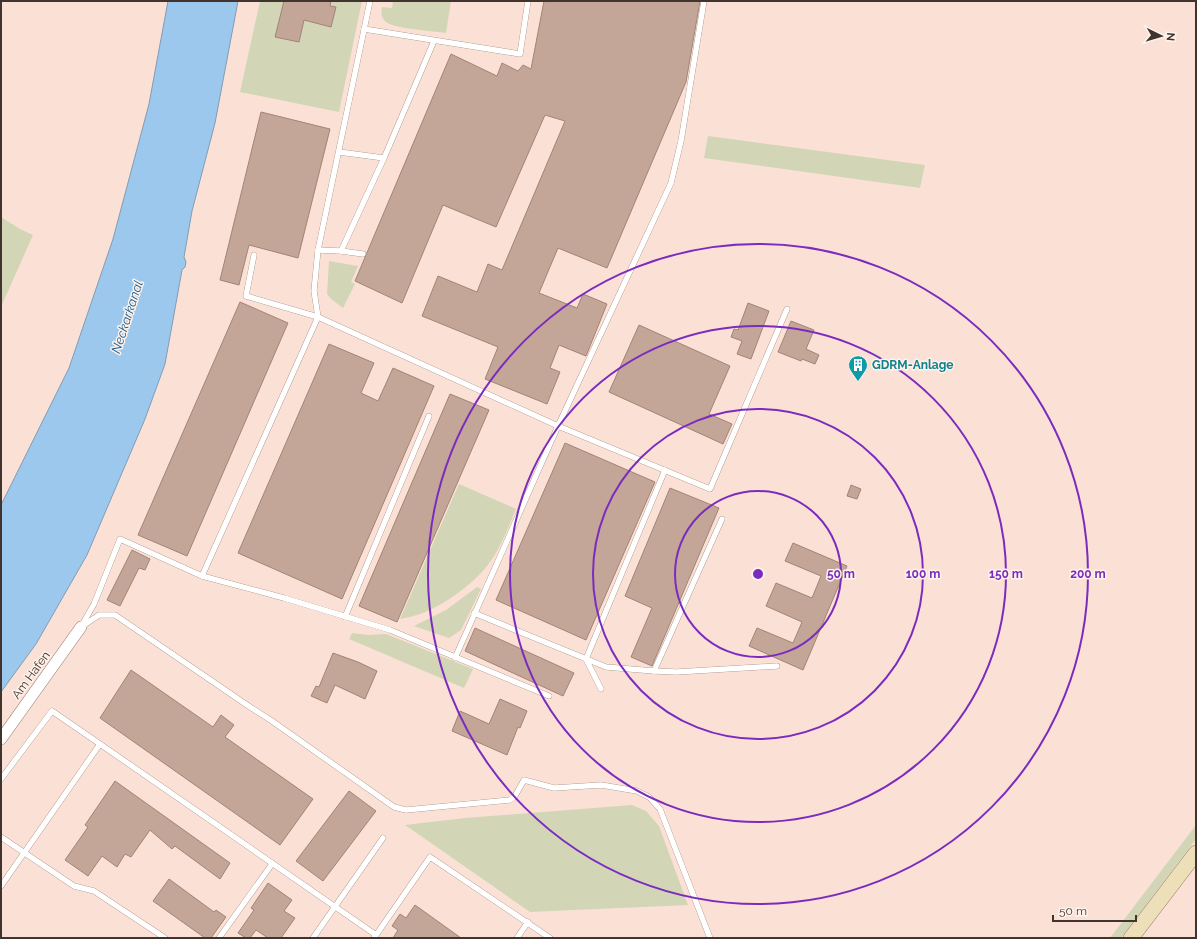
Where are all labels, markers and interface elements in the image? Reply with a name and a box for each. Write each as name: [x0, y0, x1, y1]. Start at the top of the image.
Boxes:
north arrow: [1141, 16, 1181, 56]
text: N: [1164, 32, 1177, 42]
water label: Neckarkanal: [108, 278, 146, 355]
building icon: GDRM-Anlage: [847, 354, 869, 382]
place label: GDRM-Anlage: [872, 358, 953, 372]
centre of rings: [751, 567, 765, 581]
text: 50 m: [827, 567, 855, 581]
text: 100 m: [906, 567, 940, 581]
text: 150 m: [989, 567, 1023, 581]
text: 200 m: [1070, 567, 1106, 581]
street label: Am Hafen: [9, 649, 53, 701]
scale bar: [1053, 897, 1136, 923]
text: 50 m: [1059, 904, 1087, 918]

